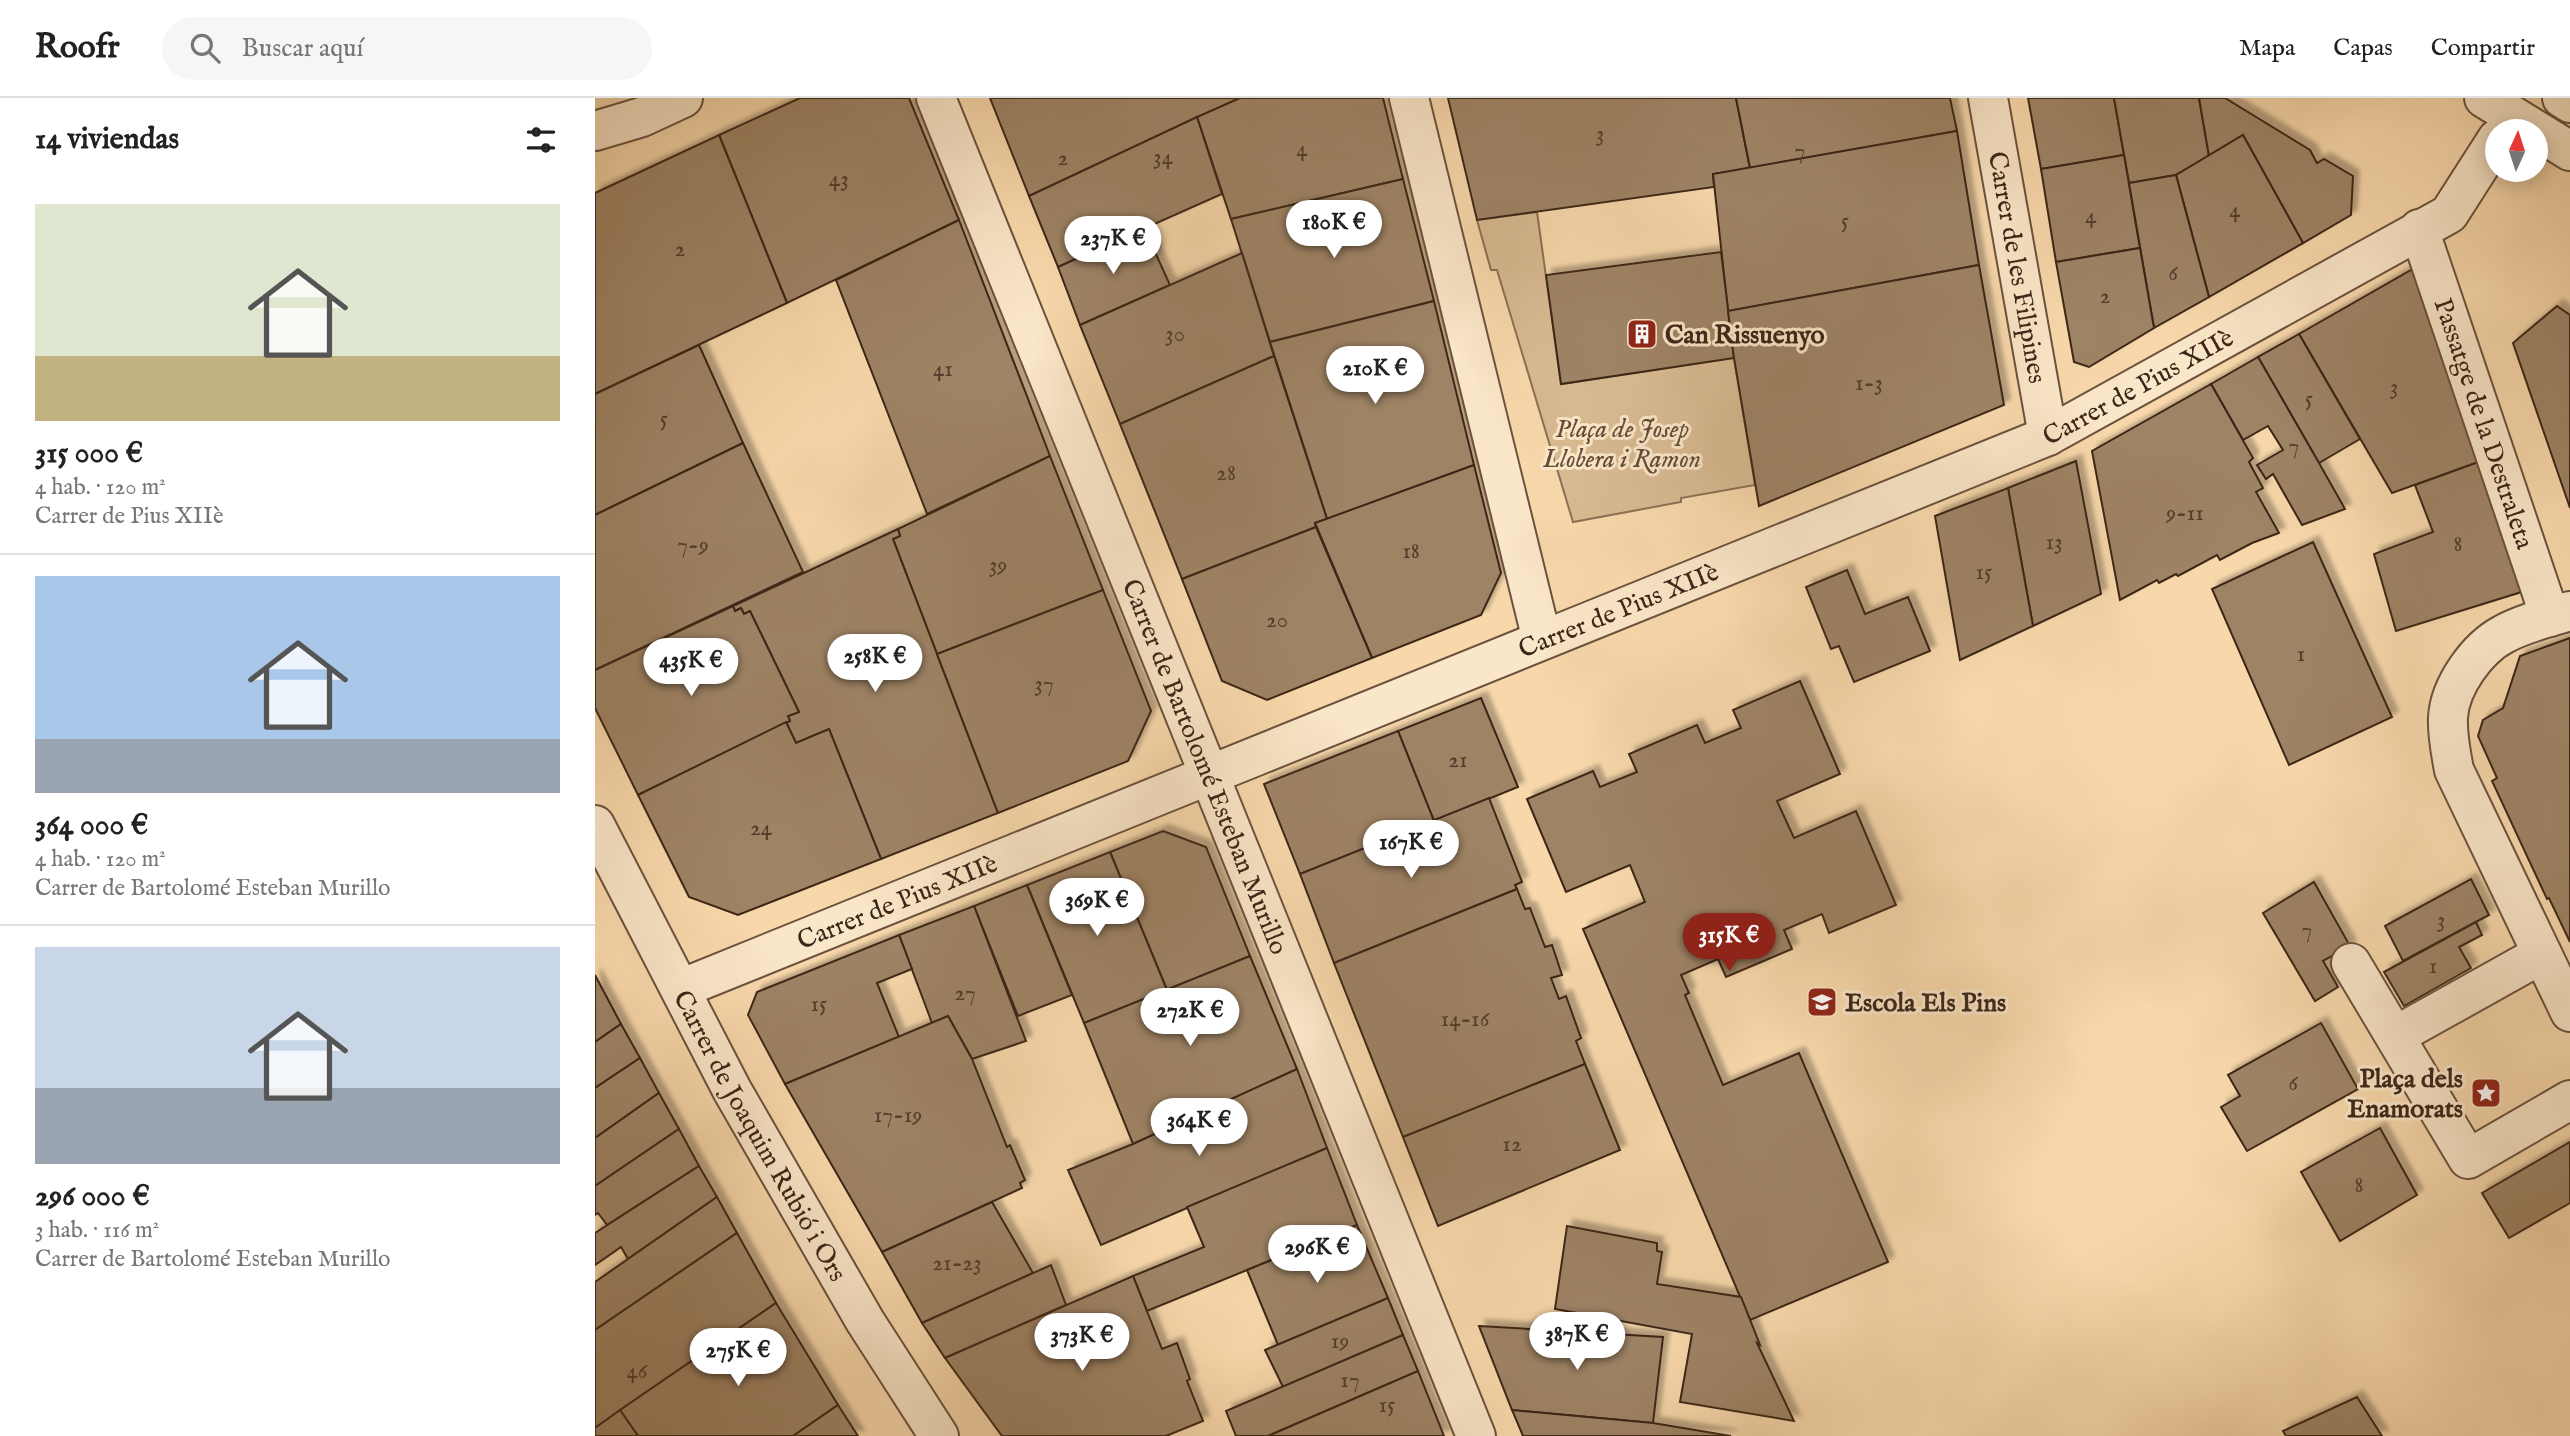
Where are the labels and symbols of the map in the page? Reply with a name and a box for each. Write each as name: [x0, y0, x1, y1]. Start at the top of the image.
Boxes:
north arrow: [2485, 119, 2548, 182]
house number: 3: [1596, 120, 1604, 149]
house number: 4: [1296, 135, 1308, 164]
house number: 7: [1795, 137, 1805, 166]
house number: 34: [1153, 143, 1174, 172]
house number: 2: [1058, 144, 1068, 173]
street label: Carrer de les Filipines: [1980, 149, 2053, 386]
house number: 43: [829, 165, 849, 194]
house number: 4: [2229, 196, 2241, 225]
pin: 180K €: [1277, 200, 1391, 260]
house number: 4: [2085, 202, 2097, 231]
house number: 5: [1841, 207, 1849, 236]
pin: 237K €: [1056, 216, 1170, 276]
house number: 2: [675, 235, 685, 264]
house number: 6: [2168, 259, 2179, 288]
house number: 2: [2100, 282, 2110, 311]
street label: Passatge de la Destraleta: [2426, 294, 2541, 554]
building icon: Can Rissuenyo: [1625, 317, 1659, 351]
place label: Can Rissuenyo: [1665, 319, 1825, 352]
house number: 30: [1165, 320, 1185, 349]
street label: Carrer de Pius XIIè: [2037, 322, 2240, 454]
pin: 210K €: [1318, 346, 1432, 406]
house number: 41: [933, 355, 953, 384]
house number: 1-3: [1855, 369, 1883, 398]
house number: 3: [2390, 373, 2398, 402]
house number: 5: [2305, 385, 2313, 414]
house number: 5: [660, 405, 668, 434]
park label: Plaça de Josep Llobera i Ramon: [1542, 413, 1701, 476]
house number: 7: [2289, 432, 2299, 461]
house number: 28: [1216, 459, 1236, 488]
house number: 9-11: [2165, 499, 2204, 528]
house number: 13: [2045, 528, 2063, 557]
house number: 8: [2453, 530, 2463, 559]
house number: 7-9: [677, 531, 709, 560]
house number: 18: [1402, 537, 1420, 566]
house number: 39: [989, 551, 1007, 580]
street label: Carrer de Pius XIIè: [1514, 556, 1724, 666]
house number: 15: [1976, 558, 1992, 587]
street label: Carrer de Bartolomé Esteban Murillo: [1114, 575, 1295, 960]
house number: 20: [1266, 606, 1288, 635]
pin: 258K €: [818, 634, 932, 694]
pin: 435K €: [634, 638, 748, 698]
house number: 1: [2297, 640, 2305, 669]
house number: 37: [1034, 670, 1054, 699]
house number: 21: [1448, 746, 1468, 775]
house number: 24: [750, 814, 773, 843]
pin: 167K €: [1354, 820, 1468, 880]
street label: Carrer de Pius XIIè: [793, 847, 1003, 958]
pin: 369K €: [1040, 878, 1154, 938]
house number: 3: [2437, 906, 2445, 935]
pin: 315K €: [1672, 914, 1786, 973]
house number: 7: [2302, 916, 2312, 945]
house number: 1: [2429, 952, 2437, 981]
house number: 27: [954, 979, 976, 1008]
street label: Carrer de Joaquim Rubió i Ors: [665, 985, 854, 1288]
school or university icon: Escola Els Pins: [1805, 985, 1839, 1019]
place label: Escola Els Pins: [1845, 987, 2006, 1020]
pin: 272K €: [1133, 988, 1247, 1048]
house number: 15: [811, 990, 827, 1019]
house number: 14-16: [1441, 1005, 1491, 1034]
place label: Plaça dels Enamorats: [2347, 1063, 2463, 1126]
house number: 6: [2288, 1069, 2299, 1098]
place icon: Plaça dels Enamorats: [2469, 1076, 2503, 1110]
pin: 364K €: [1142, 1098, 1256, 1158]
house number: 17-19: [874, 1101, 922, 1130]
house number: 12: [1502, 1130, 1522, 1159]
house number: 8: [2354, 1171, 2364, 1200]
pin: 296K €: [1260, 1226, 1374, 1285]
house number: 21-23: [932, 1249, 982, 1278]
pin: 387K €: [1520, 1312, 1634, 1372]
pin: 373K €: [1025, 1314, 1139, 1373]
house number: 19: [1331, 1327, 1349, 1356]
pin: 275K €: [681, 1328, 795, 1388]
house number: 46: [627, 1357, 649, 1386]
house number: 17: [1340, 1366, 1360, 1395]
house number: 15: [1379, 1391, 1395, 1420]

